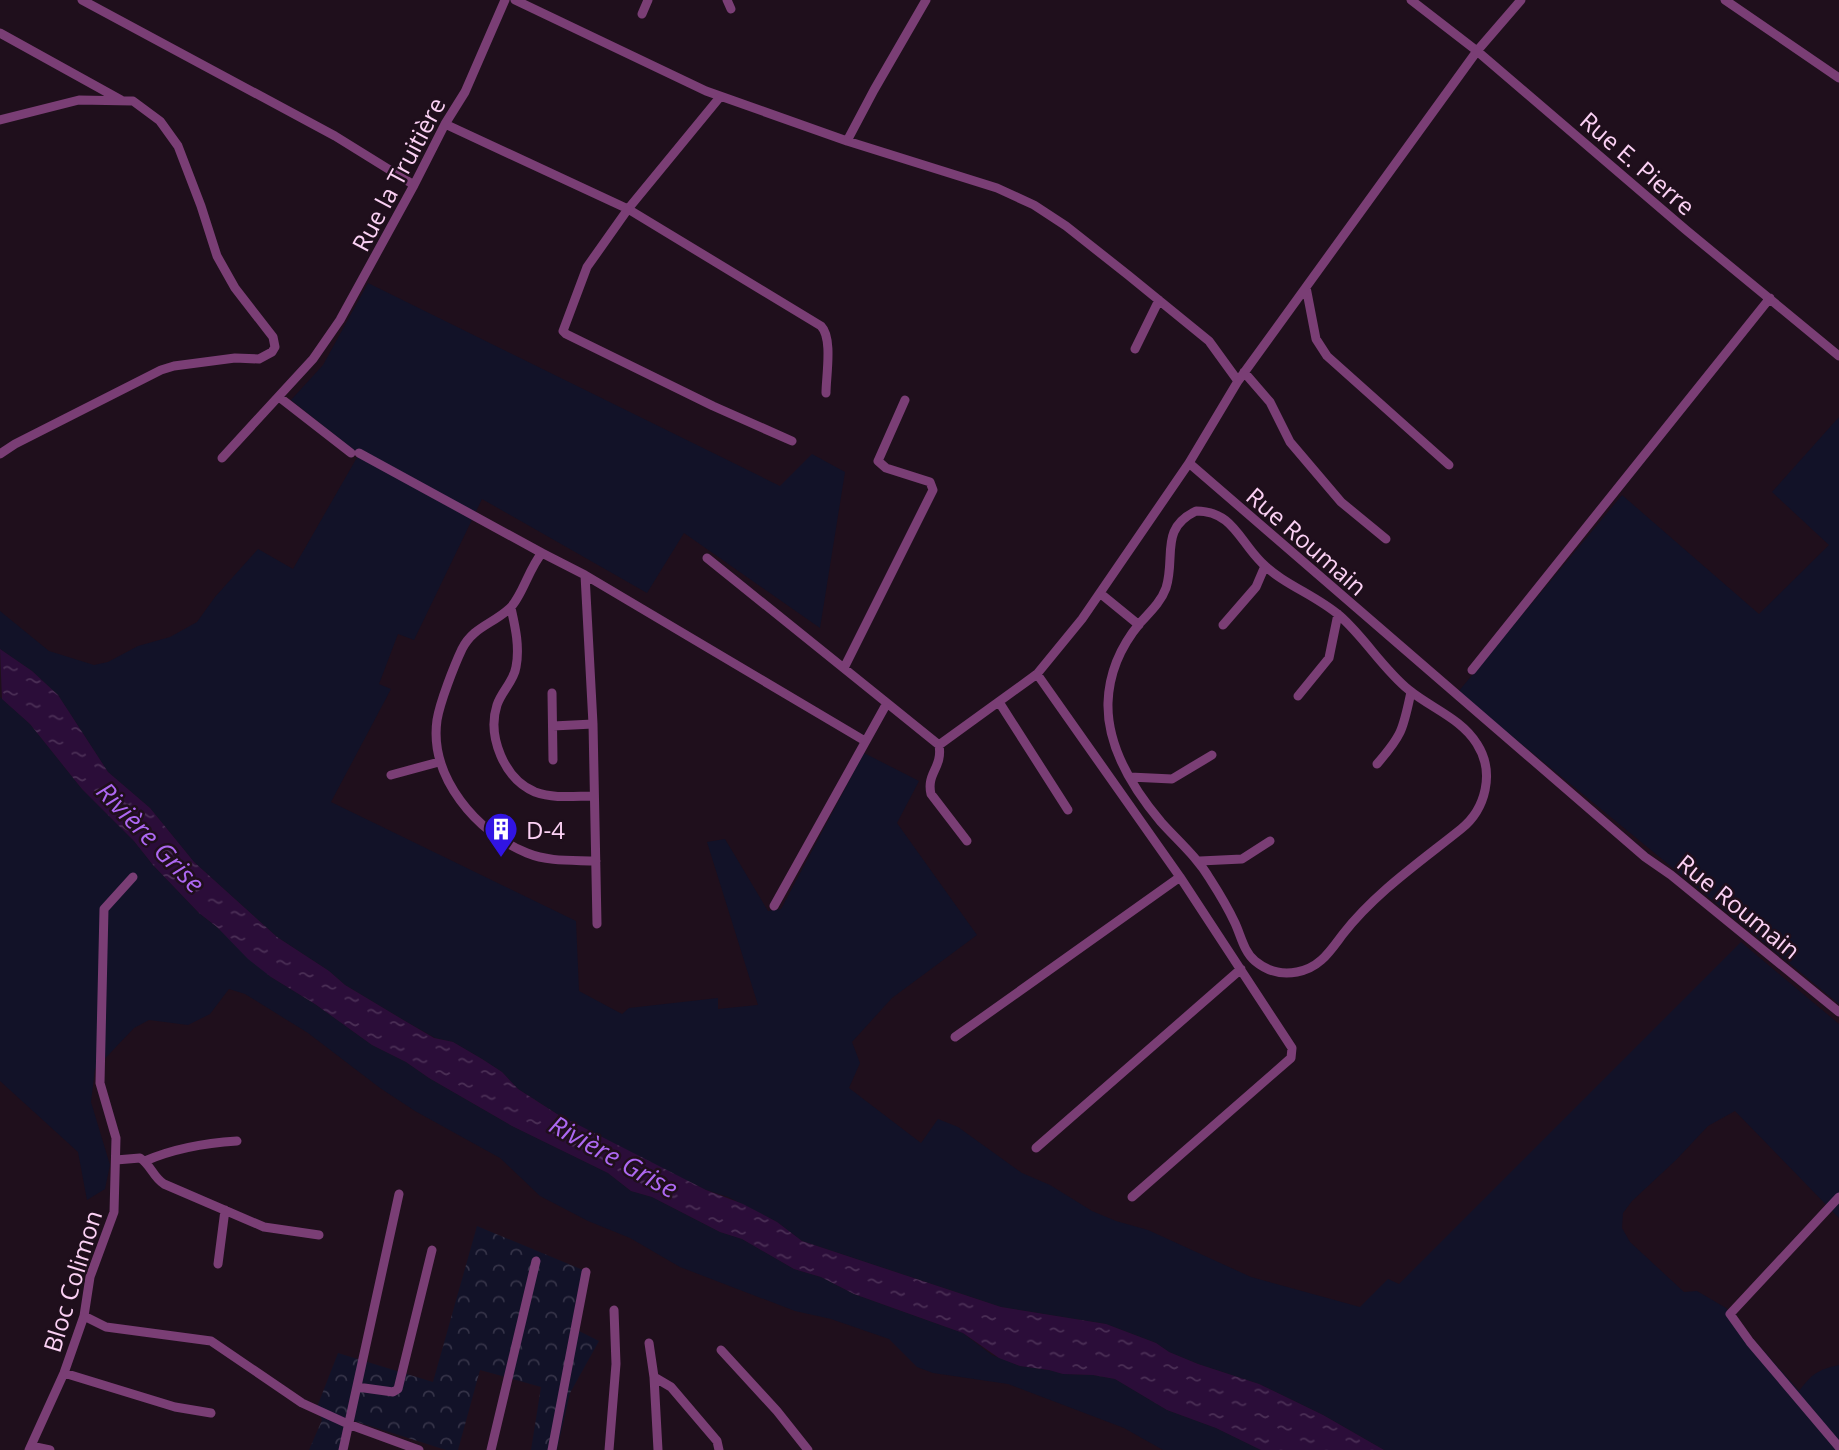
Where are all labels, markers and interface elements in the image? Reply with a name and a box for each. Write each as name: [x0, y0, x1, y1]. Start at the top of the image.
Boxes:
street label: Rue la Truitière: [344, 91, 452, 257]
street label: Rue E. Pierre: [1574, 104, 1702, 222]
street label: Rue Roumain: [1240, 479, 1374, 603]
water label: Rivière Grise: [89, 774, 213, 900]
building icon: D-4: [482, 810, 520, 859]
place label: D-4: [526, 813, 565, 846]
street label: Rue Roumain: [1671, 846, 1807, 966]
water label: Rivière Grise: [543, 1106, 685, 1206]
street label: Bloc Colimon: [35, 1206, 109, 1356]

